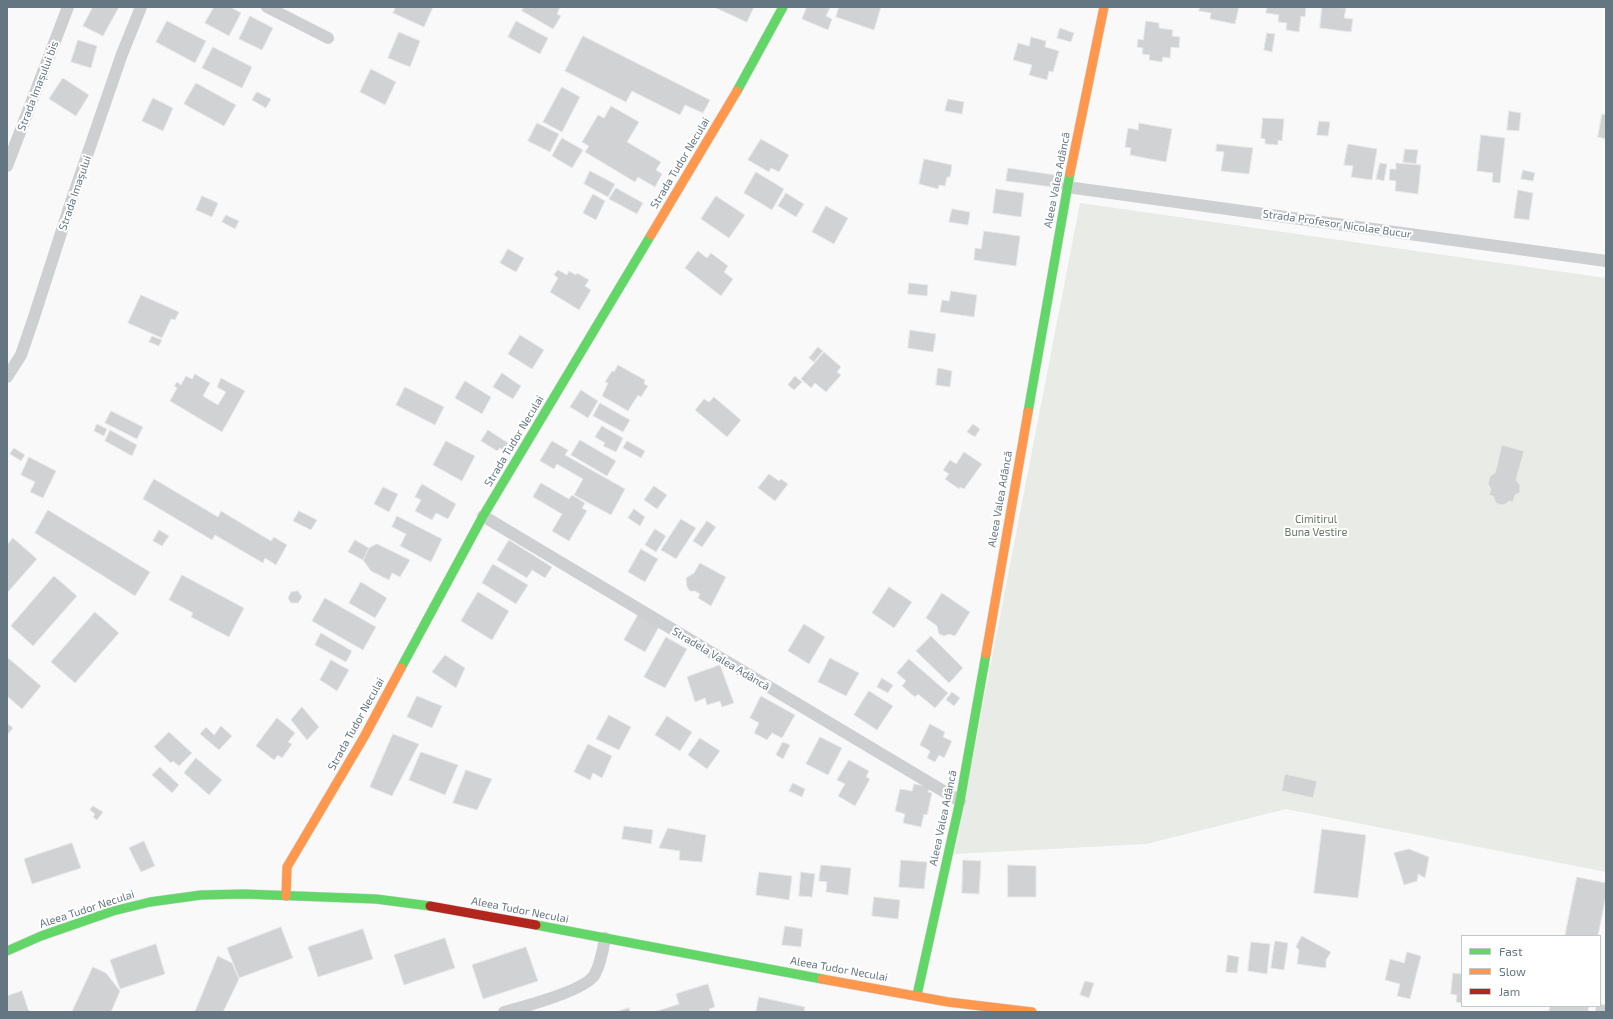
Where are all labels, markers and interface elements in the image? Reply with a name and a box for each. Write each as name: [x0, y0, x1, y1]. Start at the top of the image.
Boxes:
street label: Strada Imașului bis: [15, 39, 61, 133]
street label: Strada Tudor Neculai: [648, 115, 712, 211]
street label: Aleea Valea Adâncă: [1041, 131, 1073, 229]
street label: Strada Imașului: [56, 154, 94, 232]
street label: Strada Profesor Nicolae Bucur: [1262, 207, 1412, 241]
street label: Strada Tudor Neculai: [482, 393, 546, 489]
street label: Aleea Valea Adâncă: [985, 450, 1015, 548]
park label: Cimitirul Buna Vestire: [1285, 512, 1347, 538]
street label: Stradela Valea Adâncă: [670, 625, 772, 693]
street label: Strada Tudor Neculai: [325, 675, 387, 773]
street label: Aleea Valea Adâncă: [926, 769, 960, 867]
street label: Aleea Tudor Neculai: [38, 887, 136, 931]
street label: Aleea Tudor Neculai: [470, 894, 570, 926]
legend: [1461, 935, 1601, 1007]
text: Fast: [1499, 944, 1522, 958]
street label: Aleea Tudor Neculai: [789, 954, 889, 984]
text: Slow: [1499, 964, 1526, 978]
text: Jam: [1499, 984, 1520, 998]

